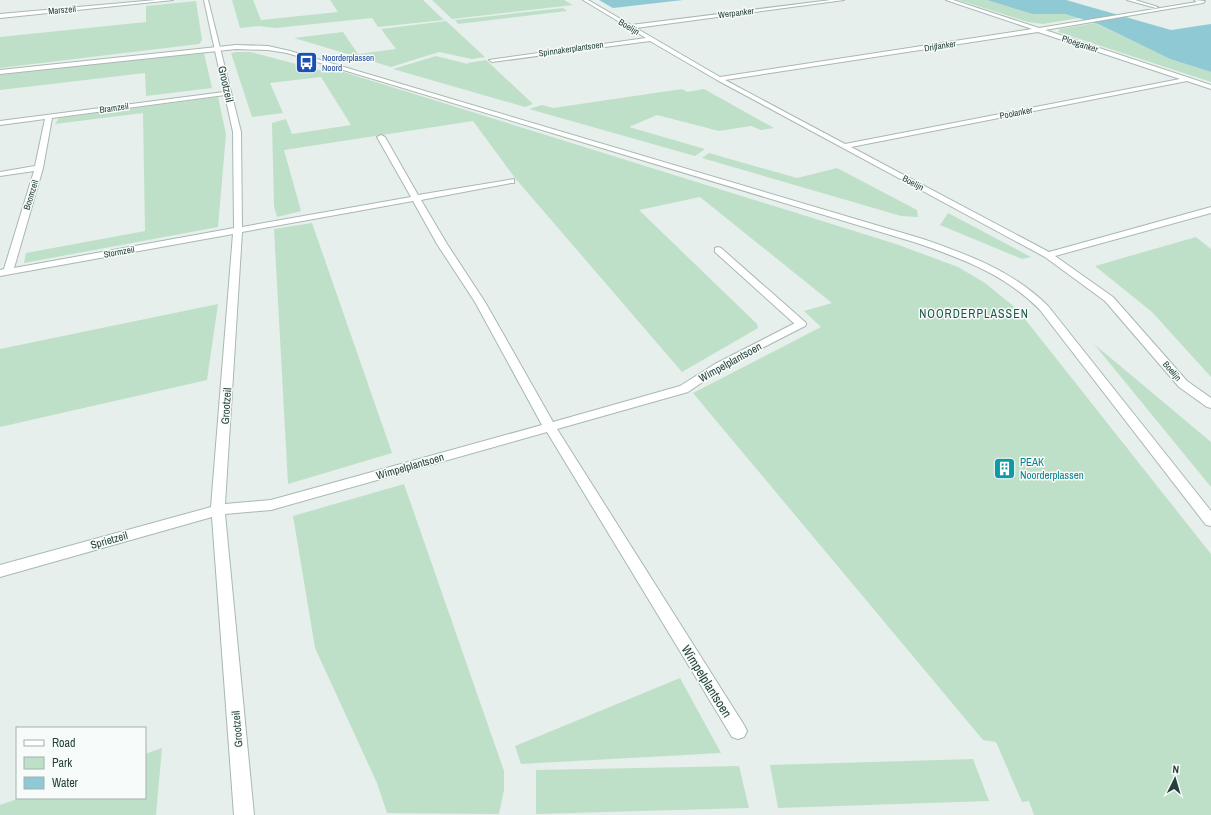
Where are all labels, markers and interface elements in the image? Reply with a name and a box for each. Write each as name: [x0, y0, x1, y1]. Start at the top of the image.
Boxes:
street label: Marszeil: [48, 3, 77, 17]
street label: Werpanker: [717, 5, 755, 21]
street label: Boelijn: [616, 16, 642, 38]
street label: Ploeganker: [1060, 33, 1100, 56]
street label: Drijfanker: [923, 37, 957, 54]
street label: Spinnakerplantsoen: [538, 38, 604, 60]
bus stop icon: Noorderplassen Noord: [293, 50, 319, 76]
place label: Noorderplassen Noord: [322, 52, 374, 74]
street label: Grootzeil: [215, 65, 237, 103]
street label: Bramzeil: [99, 100, 130, 116]
street label: Poolanker: [999, 104, 1034, 122]
street label: Boelijn: [900, 172, 926, 194]
street label: Boomzeil: [21, 178, 41, 211]
street label: Stormzeil: [103, 243, 136, 261]
district label: NOORDERPLASSEN: [919, 306, 1029, 322]
street label: Wimpelplantsoen: [696, 339, 764, 385]
street label: Boelijn: [1160, 359, 1184, 383]
street label: Grootzeil: [218, 387, 234, 425]
street label: Wimpelplantsoen: [375, 450, 445, 482]
building icon: PEAK Noorderplassen: [991, 455, 1017, 481]
place label: PEAK Noorderplassen: [1020, 455, 1084, 482]
street label: Sprietzeil: [89, 528, 129, 552]
street label: Wimpelplantsoen: [678, 642, 736, 721]
street label: Grootzeil: [228, 710, 246, 748]
legend: [16, 727, 146, 799]
text: Road: [52, 735, 76, 751]
text: Park: [52, 755, 72, 771]
north arrow: [1155, 759, 1195, 799]
text: N: [1172, 762, 1180, 776]
text: Water: [52, 775, 79, 791]

